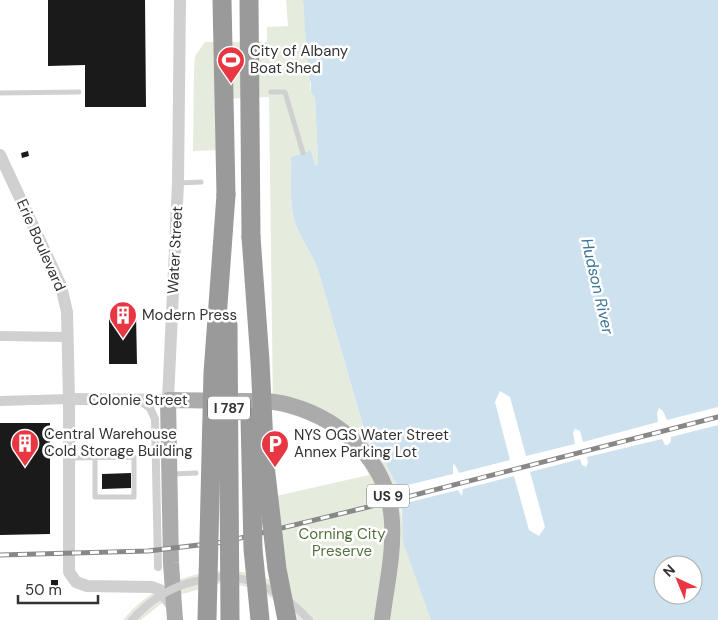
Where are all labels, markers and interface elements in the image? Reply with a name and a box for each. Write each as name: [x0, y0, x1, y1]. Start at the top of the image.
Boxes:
place label: City of Albany Boat Shed: [250, 41, 349, 78]
sports icon: City of Albany Boat Shed: [216, 45, 246, 84]
street label: Erie Boulevard: [12, 196, 70, 294]
street label: Water Street: [163, 205, 187, 294]
water label: Hudson River: [576, 236, 619, 337]
building icon: Modern Press: [108, 300, 138, 339]
place label: Modern Press: [142, 305, 237, 325]
street label: Colonie Street: [88, 390, 188, 410]
road number: I 787: [208, 396, 250, 419]
place label: Central Warehouse Cold Storage Building: [44, 424, 193, 461]
place label: NYS OGS Water Street Annex Parking Lot: [294, 425, 449, 462]
building icon: Central Warehouse Cold Storage Building: [10, 428, 40, 467]
parking icon: NYS OGS Water Street Annex Parking Lot: [260, 429, 290, 468]
road number: US 9: [367, 484, 409, 508]
park label: Corning City Preserve: [299, 524, 386, 561]
north arrow: [653, 555, 703, 605]
text: N: [659, 561, 679, 581]
scale bar: [18, 572, 98, 604]
text: 50 m: [25, 580, 62, 600]

